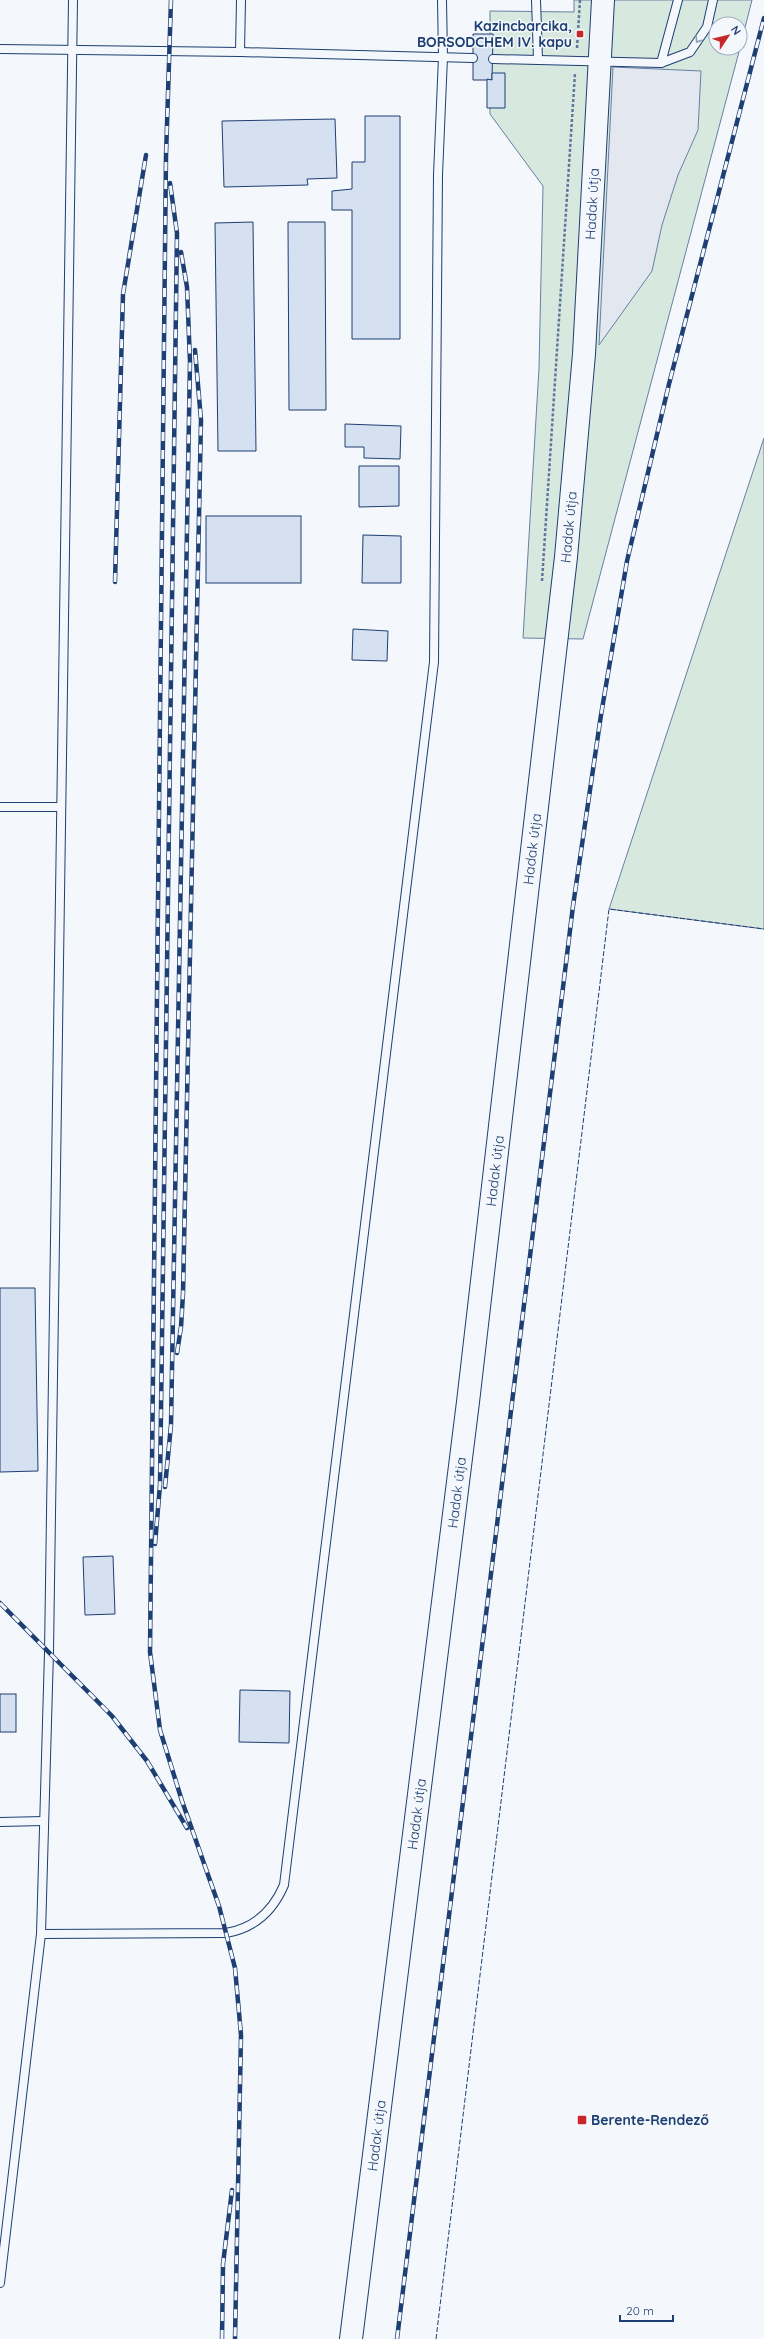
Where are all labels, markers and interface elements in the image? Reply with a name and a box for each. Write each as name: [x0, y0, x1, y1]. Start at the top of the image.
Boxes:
north arrow: [708, 16, 748, 56]
place label: Kazincbarcika, BORSODCHEM IV. kapu: [417, 17, 572, 51]
text: N: [728, 23, 744, 38]
marker: Kazincbarcika, BORSODCHEM IV. kapu: [575, 29, 585, 39]
one-way arrow: [696, 36, 703, 43]
street label: Hadak útja: [581, 168, 603, 240]
street label: Hadak útja: [556, 490, 581, 564]
street label: Hadak útja: [519, 812, 545, 886]
street label: Hadak útja: [482, 1134, 508, 1208]
street label: Hadak útja: [443, 1456, 470, 1529]
street label: Hadak útja: [403, 1777, 430, 1851]
street label: Hadak útja: [363, 2099, 390, 2172]
place label: Berente-Rendező: [591, 2111, 709, 2129]
marker: Berente-Rendező: [576, 2114, 588, 2126]
scale bar: [620, 2297, 673, 2323]
text: 20 m: [626, 2303, 654, 2318]

